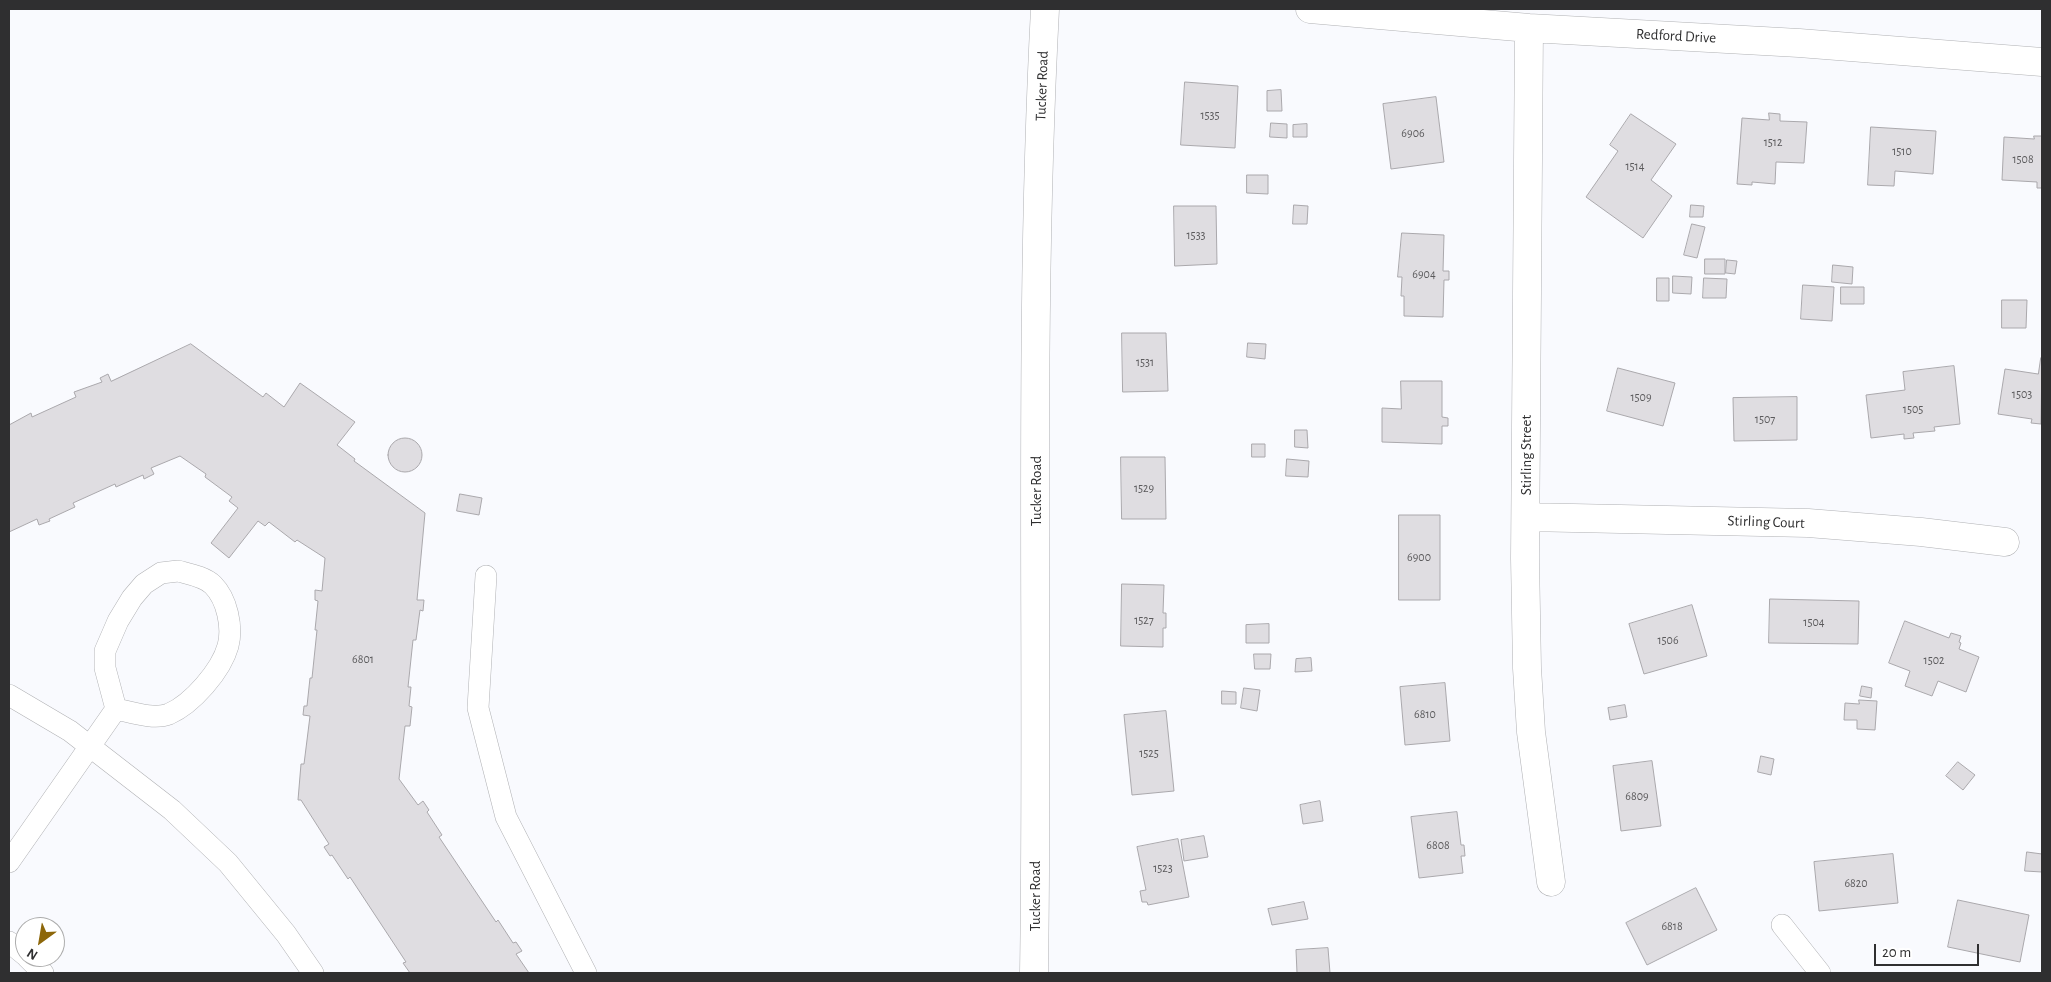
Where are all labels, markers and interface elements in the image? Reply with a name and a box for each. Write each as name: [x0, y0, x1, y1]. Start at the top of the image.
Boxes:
street label: Redford Drive: [1635, 25, 1717, 47]
street label: Tucker Road: [1032, 51, 1052, 121]
house number: 1535: [1200, 108, 1220, 122]
house number: 6906: [1401, 126, 1425, 140]
house number: 1512: [1764, 135, 1782, 149]
house number: 1510: [1892, 144, 1912, 158]
house number: 1508: [2012, 152, 2034, 166]
house number: 1514: [1625, 159, 1645, 173]
house number: 1533: [1186, 228, 1206, 242]
house number: 6904: [1412, 267, 1436, 281]
house number: 1531: [1136, 355, 1154, 369]
house number: 1503: [2012, 387, 2032, 401]
house number: 1509: [1630, 390, 1652, 404]
house number: 1505: [1903, 402, 1923, 416]
house number: 1507: [1755, 412, 1775, 426]
street label: Stirling Street: [1517, 415, 1535, 495]
street label: Tucker Road: [1027, 456, 1045, 526]
house number: 1529: [1134, 481, 1154, 495]
street label: Stirling Court: [1727, 512, 1805, 532]
house number: 6900: [1407, 550, 1431, 564]
house number: 1527: [1134, 613, 1154, 627]
house number: 1504: [1803, 615, 1825, 629]
house number: 1506: [1657, 633, 1679, 647]
house number: 6801: [352, 652, 374, 666]
house number: 1502: [1924, 653, 1944, 667]
house number: 6810: [1414, 707, 1436, 721]
house number: 1525: [1139, 746, 1159, 760]
house number: 6809: [1625, 789, 1649, 803]
house number: 6808: [1426, 838, 1450, 852]
street label: Tucker Road: [1026, 861, 1044, 931]
house number: 1523: [1153, 861, 1173, 875]
house number: 6820: [1844, 876, 1868, 890]
north arrow: [15, 917, 65, 967]
house number: 6818: [1661, 919, 1683, 933]
scale bar: [1876, 934, 1981, 966]
text: N: [25, 945, 40, 962]
text: 20 m: [1882, 945, 1911, 960]

